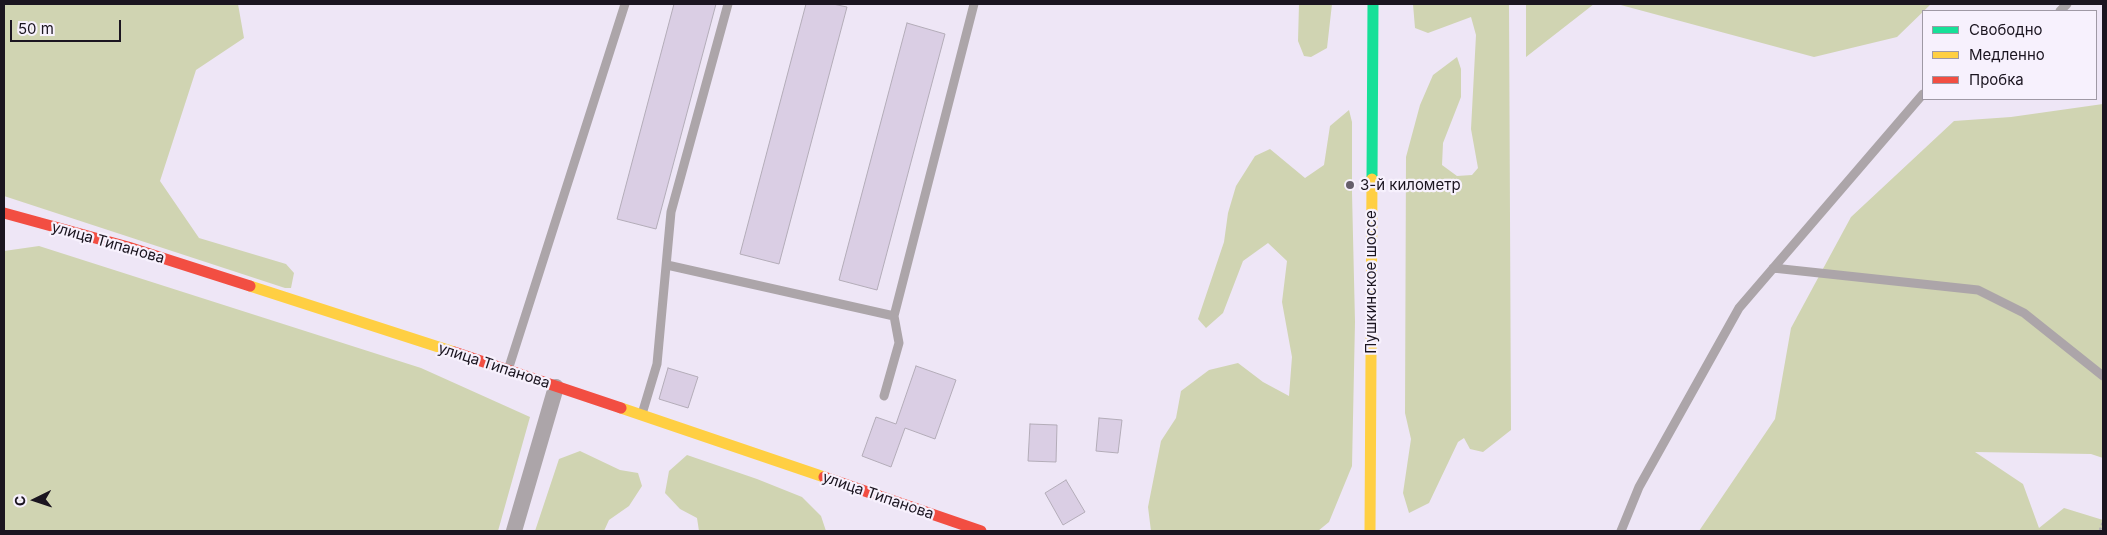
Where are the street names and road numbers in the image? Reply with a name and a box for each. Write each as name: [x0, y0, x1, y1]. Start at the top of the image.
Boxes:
street label: Пушкинское шоссе: [1362, 210, 1380, 354]
street label: улица Типанова: [50, 218, 166, 268]
street label: улица Типанова: [436, 339, 552, 393]
street label: улица Типанова: [820, 469, 936, 523]

